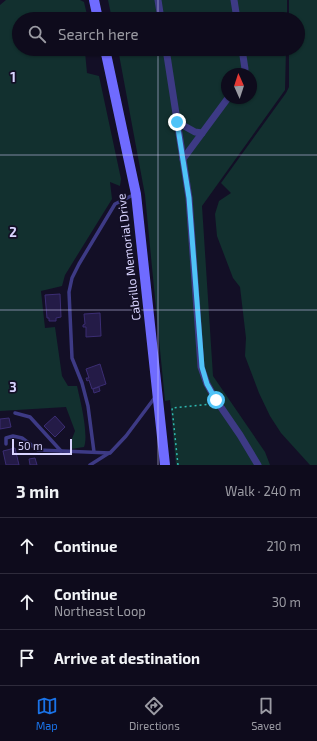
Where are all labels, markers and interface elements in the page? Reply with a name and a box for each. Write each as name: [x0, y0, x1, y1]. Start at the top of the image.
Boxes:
search box: [12, 12, 305, 56]
icon: search: [26, 23, 48, 45]
text: Search here: [58, 25, 139, 43]
north arrow: [221, 68, 257, 104]
text: 1: [10, 69, 16, 85]
route end: [168, 113, 186, 131]
street label: Cabrillo Memorial Drive: [113, 193, 143, 321]
text: 2: [9, 224, 17, 240]
text: 3: [9, 379, 17, 395]
route start: [207, 391, 225, 409]
scale bar: [12, 437, 72, 456]
text: 50 m: [18, 439, 43, 452]
text: 3 min: [16, 481, 59, 501]
text: Walk · 240 m: [225, 483, 301, 499]
icon: ahead: [16, 535, 38, 557]
text: Continue: [54, 537, 117, 555]
text: 210 m: [266, 538, 301, 554]
text: Continue: [54, 585, 117, 603]
icon: ahead: [16, 591, 38, 613]
text: 30 m: [272, 594, 301, 610]
text: Northeast Loop: [54, 603, 146, 619]
icon: arrive: [16, 647, 38, 669]
text: Arrive at destination: [54, 649, 200, 667]
tab: Map: [36, 695, 58, 732]
tab: Directions: [129, 695, 180, 732]
tab: Saved: [251, 695, 281, 732]

